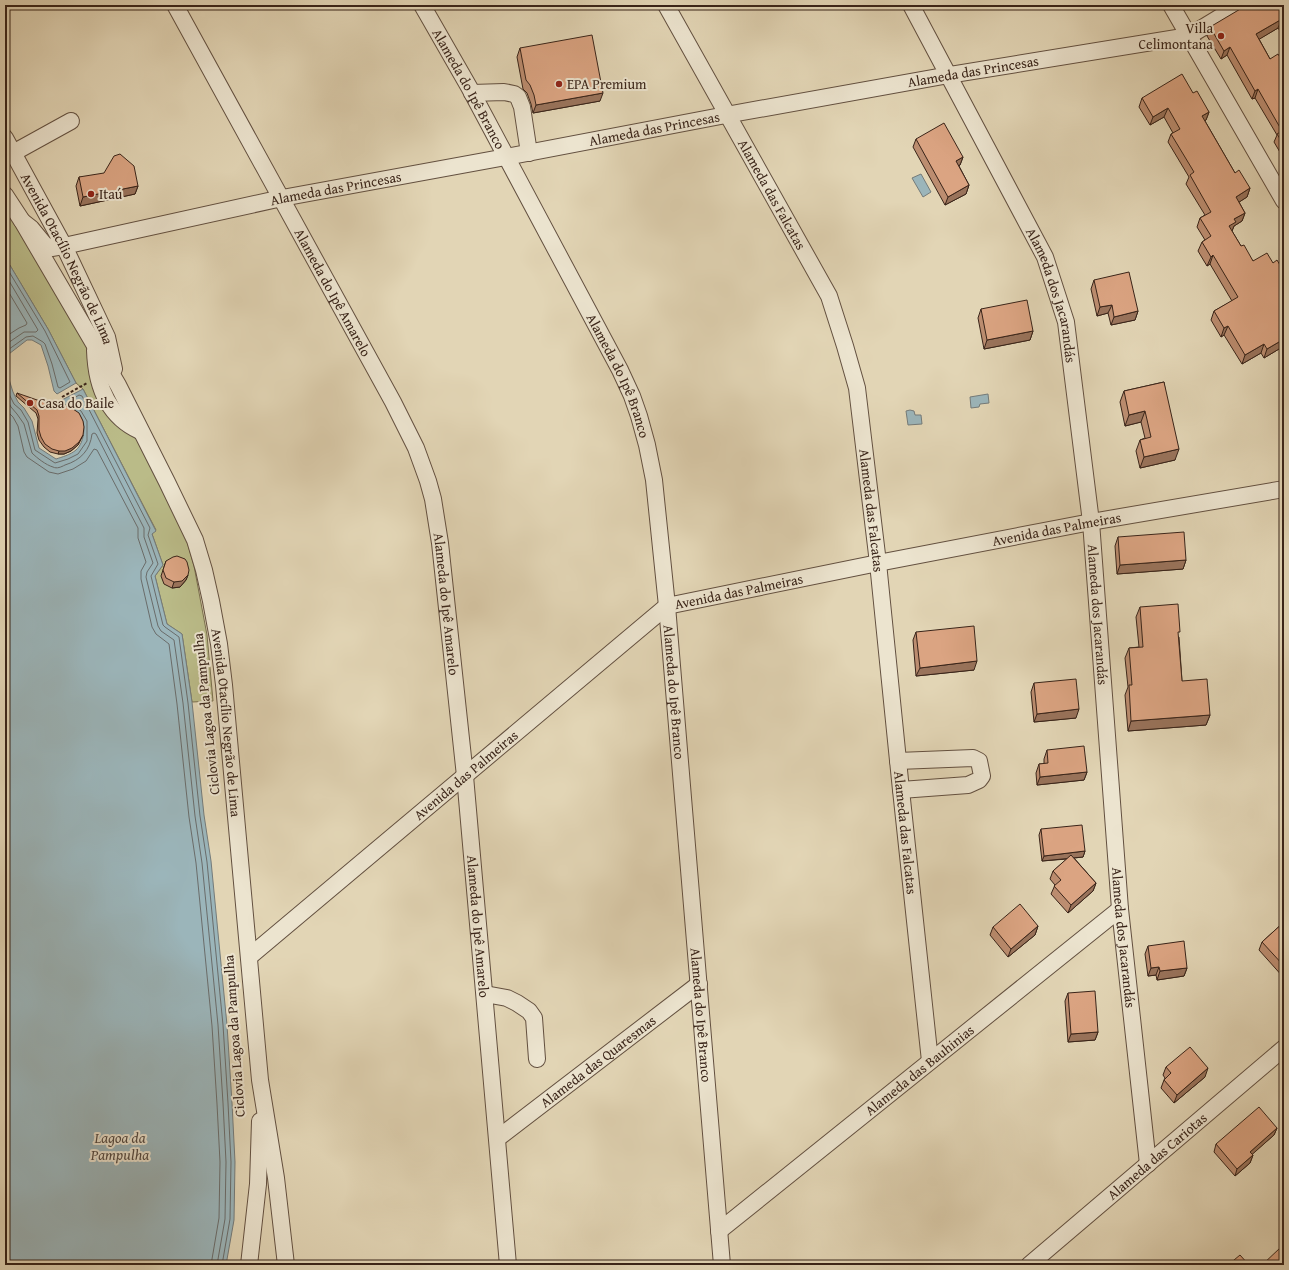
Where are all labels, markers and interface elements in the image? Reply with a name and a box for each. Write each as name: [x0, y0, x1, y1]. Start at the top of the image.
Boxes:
place label: Villa Celimontana: [1138, 18, 1213, 54]
street label: Alameda do Ipê Branco: [427, 25, 510, 153]
marker: Villa Celimontana: [1216, 31, 1226, 41]
street label: Alameda das Princesas: [906, 51, 1040, 92]
place label: EPA Premium: [567, 74, 647, 94]
marker: EPA Premium: [554, 79, 564, 89]
street label: Alameda das Princesas: [587, 106, 721, 151]
street label: Alameda das Falcatas: [733, 135, 811, 253]
street label: Alameda das Princesas: [268, 166, 403, 210]
street label: Avenida Otacílio Negrão de Lima: [16, 169, 118, 347]
place label: Itaú: [99, 184, 123, 204]
marker: Itaú: [86, 189, 96, 199]
street label: Alameda dos Jacarandás: [1021, 224, 1081, 364]
street label: Alameda do Ipê Amarelo: [290, 225, 376, 360]
street label: Alameda do Ipê Branco: [582, 310, 655, 440]
place label: Casa do Baile: [38, 393, 115, 413]
marker: Casa do Baile: [25, 398, 35, 408]
street label: Alameda das Falcatas: [854, 448, 889, 573]
street label: Avenida das Palmeiras: [991, 507, 1123, 551]
street label: Alameda do Ipê Amarelo: [428, 531, 464, 676]
street label: Alameda dos Jacarandás: [1083, 543, 1113, 686]
street label: Avenida das Palmeiras: [673, 569, 805, 614]
street label: Alameda do Ipê Branco: [659, 624, 690, 760]
street label: Avenida Otacílio Negrão de Lima: [206, 627, 246, 818]
street label: Ciclovia Lagoa da Pampulha: [188, 632, 224, 796]
street label: Avenida das Palmeiras: [409, 725, 522, 825]
street label: Alameda das Falcatas: [889, 770, 922, 895]
street label: Alameda do Ipê Amarelo: [462, 854, 494, 999]
street label: Alameda dos Jacarandás: [1107, 866, 1141, 1009]
street label: Alameda do Ipê Branco: [686, 947, 717, 1083]
street label: Ciclovia Lagoa da Pampulha: [218, 954, 250, 1118]
street label: Alameda das Quaresmas: [536, 1011, 660, 1112]
street label: Alameda das Bauhinias: [860, 1020, 978, 1120]
street label: Alameda das Cariotas: [1103, 1108, 1211, 1204]
water label: Lagoa da Pampulha: [90, 1127, 149, 1165]

